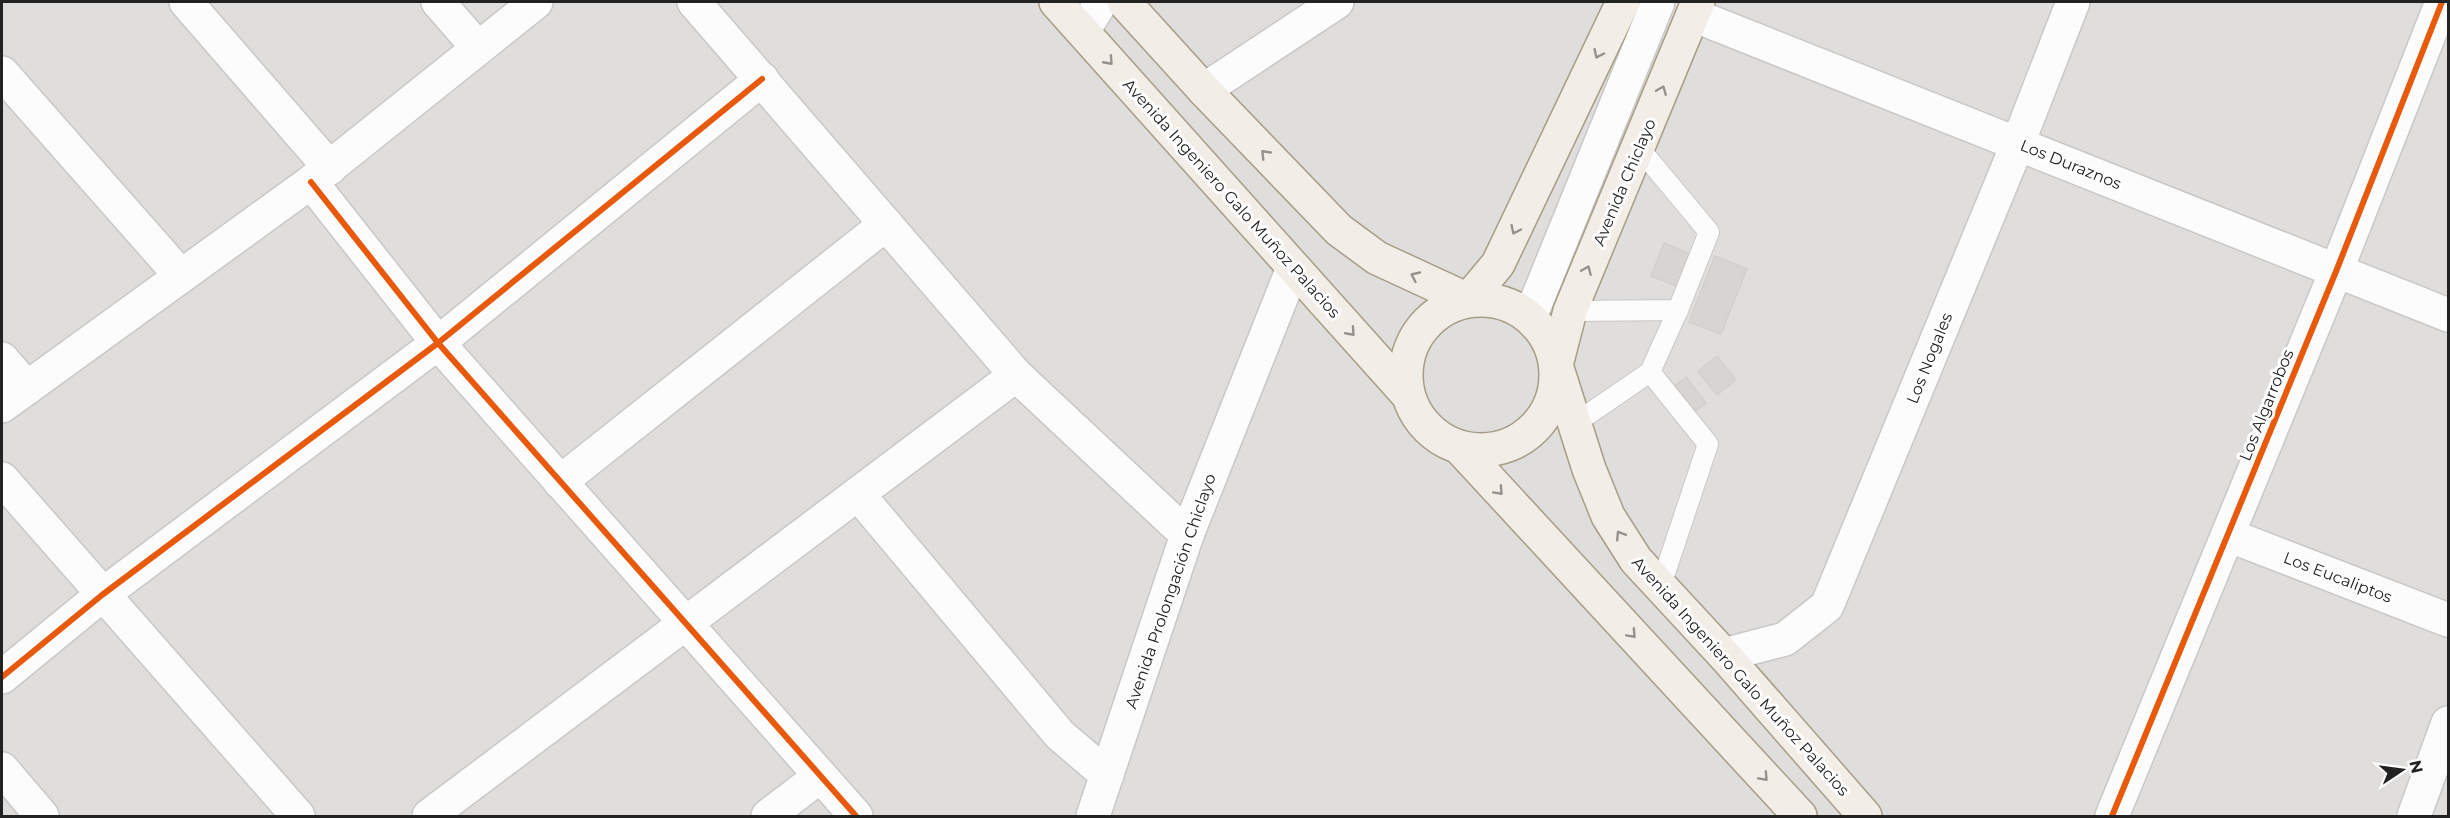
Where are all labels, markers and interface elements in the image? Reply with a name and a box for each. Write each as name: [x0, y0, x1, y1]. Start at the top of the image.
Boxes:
one-way arrow: [1594, 48, 1606, 59]
one-way arrow: [1102, 54, 1113, 65]
street label: Avenida Ingeniero Galo Muñoz Palacios: [1119, 75, 1344, 322]
one-way arrow: [1655, 85, 1667, 96]
street label: Avenida Chiclayo: [1589, 116, 1660, 249]
street label: Los Duraznos: [2017, 136, 2124, 193]
one-way arrow: [1262, 150, 1273, 161]
one-way arrow: [1510, 224, 1522, 235]
one-way arrow: [1580, 265, 1592, 276]
one-way arrow: [1410, 271, 1421, 283]
street label: Los Nogales: [1903, 310, 1956, 407]
one-way arrow: [1344, 325, 1355, 336]
street label: Los Algarrobos: [2235, 346, 2298, 464]
street label: Avenida Prolongación Chiclayo: [1121, 471, 1220, 711]
one-way arrow: [1492, 484, 1503, 495]
one-way arrow: [1616, 531, 1627, 542]
street label: Los Eucaliptos: [2281, 548, 2395, 607]
street label: Avenida Ingeniero Galo Muñoz Palacios: [1628, 553, 1853, 800]
one-way arrow: [1624, 627, 1635, 638]
north arrow: [2372, 740, 2432, 800]
text: N: [2405, 758, 2427, 775]
one-way arrow: [1757, 771, 1768, 781]

